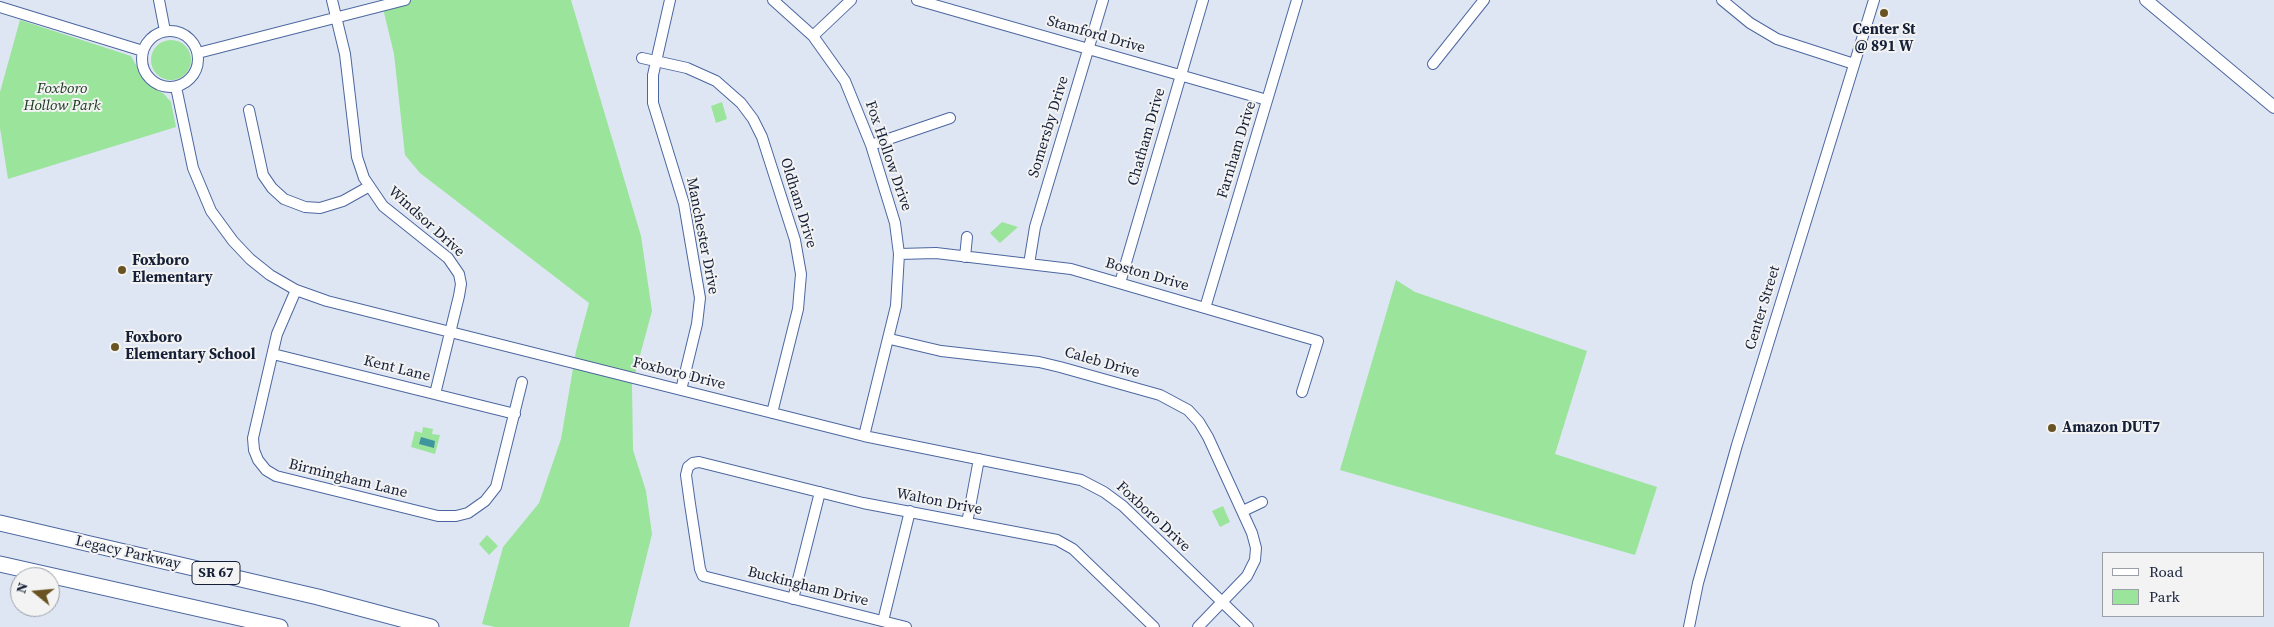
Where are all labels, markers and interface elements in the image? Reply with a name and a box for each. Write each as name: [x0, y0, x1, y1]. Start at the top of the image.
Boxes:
marker: Center St @ 891 W: [1878, 7, 1890, 19]
street label: Stamford Drive: [1045, 12, 1147, 58]
place label: Center St @ 891 W: [1853, 21, 1915, 56]
street label: Somersby Drive: [1025, 74, 1073, 180]
park label: Foxboro Hollow Park: [24, 80, 100, 115]
street label: Chatham Drive: [1124, 86, 1170, 188]
street label: Fox Hollow Drive: [861, 99, 915, 213]
street label: Farnham Drive: [1214, 99, 1260, 201]
street label: Oldham Drive: [776, 156, 820, 250]
street label: Manchester Drive: [682, 176, 722, 296]
street label: Windsor Drive: [384, 183, 468, 261]
place label: Foxboro Elementary: [132, 252, 213, 287]
street label: Boston Drive: [1103, 254, 1191, 296]
marker: Foxboro Elementary: [116, 264, 128, 276]
street label: Center Street: [1742, 264, 1784, 352]
place label: Foxboro Elementary School: [125, 329, 255, 364]
marker: Foxboro Elementary School: [109, 341, 121, 353]
street label: Caleb Drive: [1062, 344, 1142, 382]
street label: Kent Lane: [362, 352, 432, 386]
street label: Foxboro Drive: [631, 354, 727, 394]
place label: Amazon DUT7: [2062, 419, 2160, 437]
marker: Amazon DUT7: [2046, 422, 2058, 434]
street label: Birmingham Lane: [287, 456, 409, 502]
street label: Foxboro Drive: [1112, 478, 1194, 556]
street label: Walton Drive: [894, 485, 984, 519]
street label: Legacy Parkway: [74, 532, 182, 574]
legend: [2102, 552, 2264, 617]
text: Road: [2149, 561, 2183, 582]
road number: SR 67: [192, 562, 240, 584]
street label: Buckingham Drive: [746, 563, 870, 611]
north arrow: [10, 567, 60, 617]
text: N: [11, 580, 33, 596]
text: Park: [2149, 586, 2180, 607]

